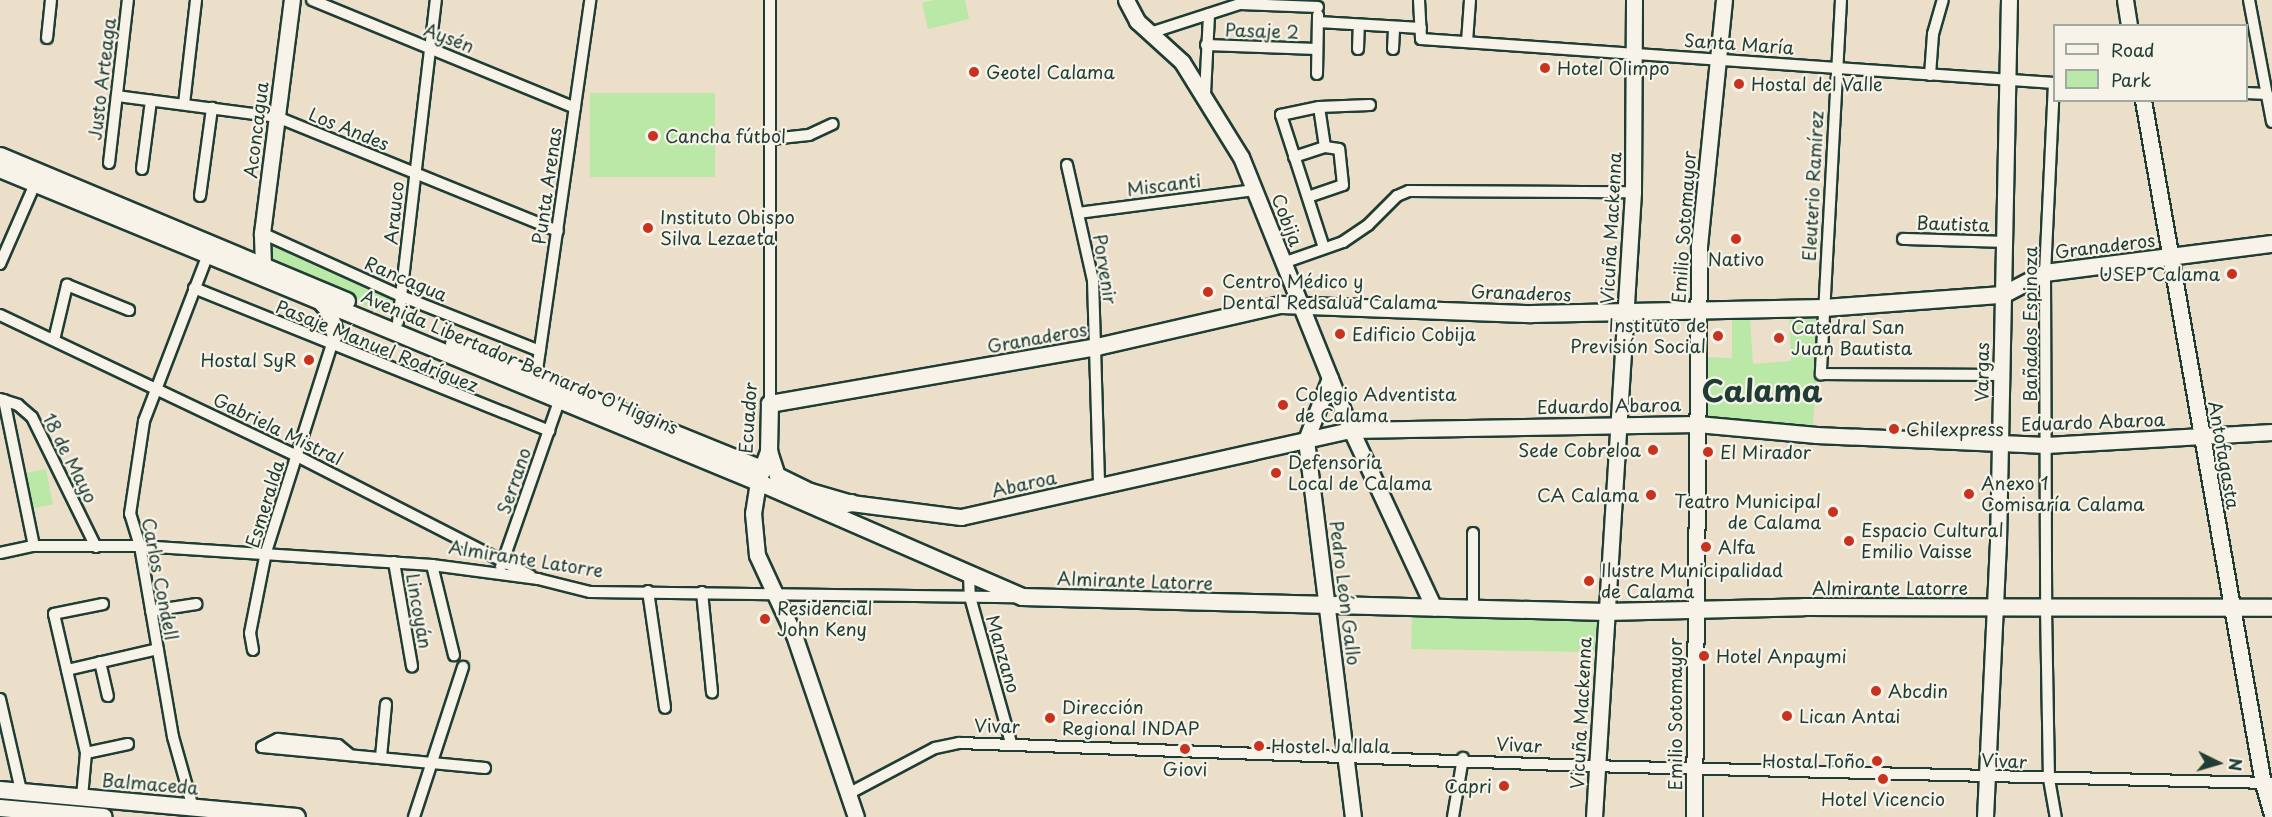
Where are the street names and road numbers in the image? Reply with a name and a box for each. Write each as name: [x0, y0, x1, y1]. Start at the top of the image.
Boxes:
street label: Justo Arteaga: [84, 17, 120, 141]
street label: Aysén: [421, 19, 477, 57]
street label: Pasaje 2: [1225, 19, 1299, 43]
street label: Santa María: [1683, 29, 1795, 59]
street label: Aconcagua: [239, 81, 273, 179]
street label: Los Andes: [305, 103, 393, 155]
street label: Eleuterio Ramírez: [1798, 111, 1828, 261]
street label: Punta Arenas: [528, 127, 566, 245]
street label: Emilio Sotomayor: [1668, 150, 1700, 304]
street label: Vicuña Mackenna: [1596, 152, 1626, 304]
street label: Miscanti: [1126, 170, 1202, 200]
street label: Arauco: [380, 180, 408, 246]
street label: Cobija: [1267, 191, 1307, 249]
street label: Bautista: [1916, 212, 1990, 236]
street label: Granaderos: [2054, 229, 2156, 263]
street label: Porvenir: [1089, 232, 1121, 306]
street label: Bañados Espinoza: [2019, 246, 2041, 402]
street label: Rancagua: [361, 252, 451, 306]
street label: Granaderos: [1470, 280, 1572, 306]
street label: Avenida Libertador Bernardo O'Higgins: [358, 285, 682, 439]
street label: Pasaje Manuel Rodríguez: [273, 296, 481, 396]
street label: Granaderos: [985, 319, 1089, 357]
street label: Vargas: [1971, 342, 1993, 402]
street label: Ecuador: [735, 382, 761, 454]
street label: Gabriela Mistral: [210, 388, 346, 470]
street label: Eduardo Abaroa: [1537, 394, 1681, 418]
street label: Antofagasta: [2204, 399, 2244, 511]
street label: 18 de Mayo: [38, 409, 102, 507]
street label: Eduardo Abaroa: [2021, 409, 2165, 435]
street label: Serrano: [493, 445, 535, 517]
street label: Esmeralda: [241, 458, 289, 550]
street label: Abaroa: [990, 467, 1058, 501]
street label: Carlos Condell: [138, 516, 182, 642]
street label: Pedro León Gallo: [1325, 519, 1365, 667]
street label: Almirante Latorre: [447, 536, 605, 582]
street label: Almirante Latorre: [1057, 567, 1213, 595]
street label: Lincoyán: [402, 572, 436, 650]
street label: Almirante Latorre: [1812, 577, 1968, 599]
street label: Manzano: [982, 612, 1024, 696]
street label: Vicuña Mackenna: [1566, 637, 1596, 789]
street label: Emilio Sotomayor: [1664, 638, 1686, 790]
street label: Vivar: [974, 715, 1020, 737]
street label: Vivar: [1496, 733, 1542, 757]
street label: Vivar: [1981, 749, 2027, 773]
street label: Balmaceda: [101, 769, 199, 799]

